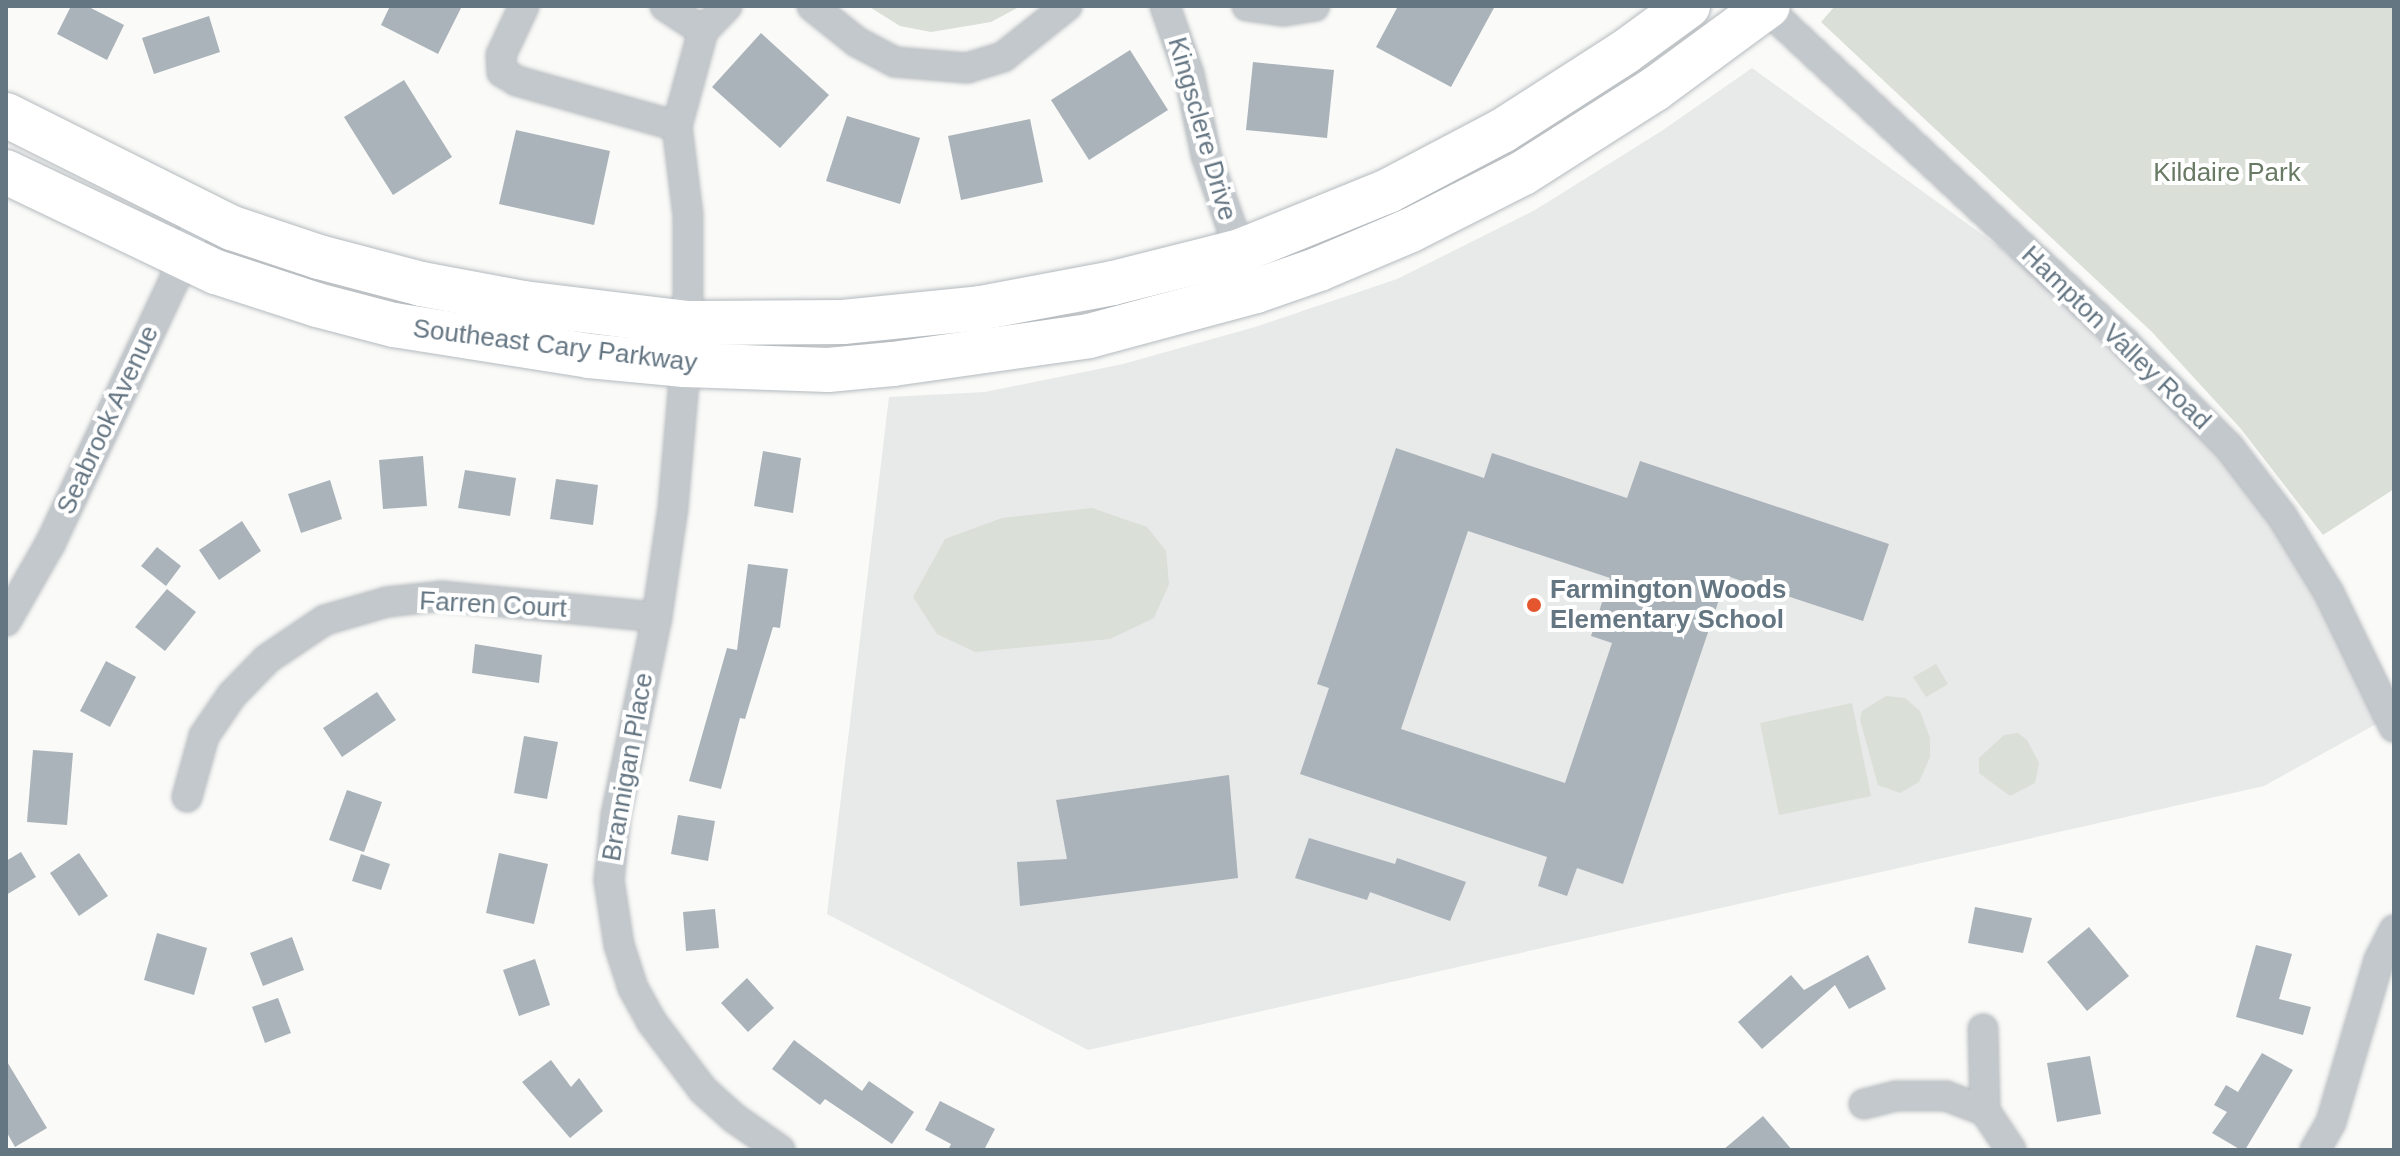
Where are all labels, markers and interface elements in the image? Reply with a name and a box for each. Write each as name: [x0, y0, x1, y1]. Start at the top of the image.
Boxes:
street label: Kingsclere Drive: [1161, 34, 1243, 224]
park label: Kildaire Park: [2153, 157, 2301, 189]
street label: Hampton Valley Road: [2015, 240, 2217, 436]
street label: Southeast Cary Parkway: [411, 313, 699, 379]
street label: Seabrook Avenue: [50, 320, 166, 520]
place label: Farmington Woods Elementary School: [1550, 574, 1786, 636]
street label: Farren Court: [419, 586, 567, 624]
marker: Farmington Woods Elementary School: [1525, 596, 1543, 614]
street label: Brannigan Place: [596, 670, 660, 864]

